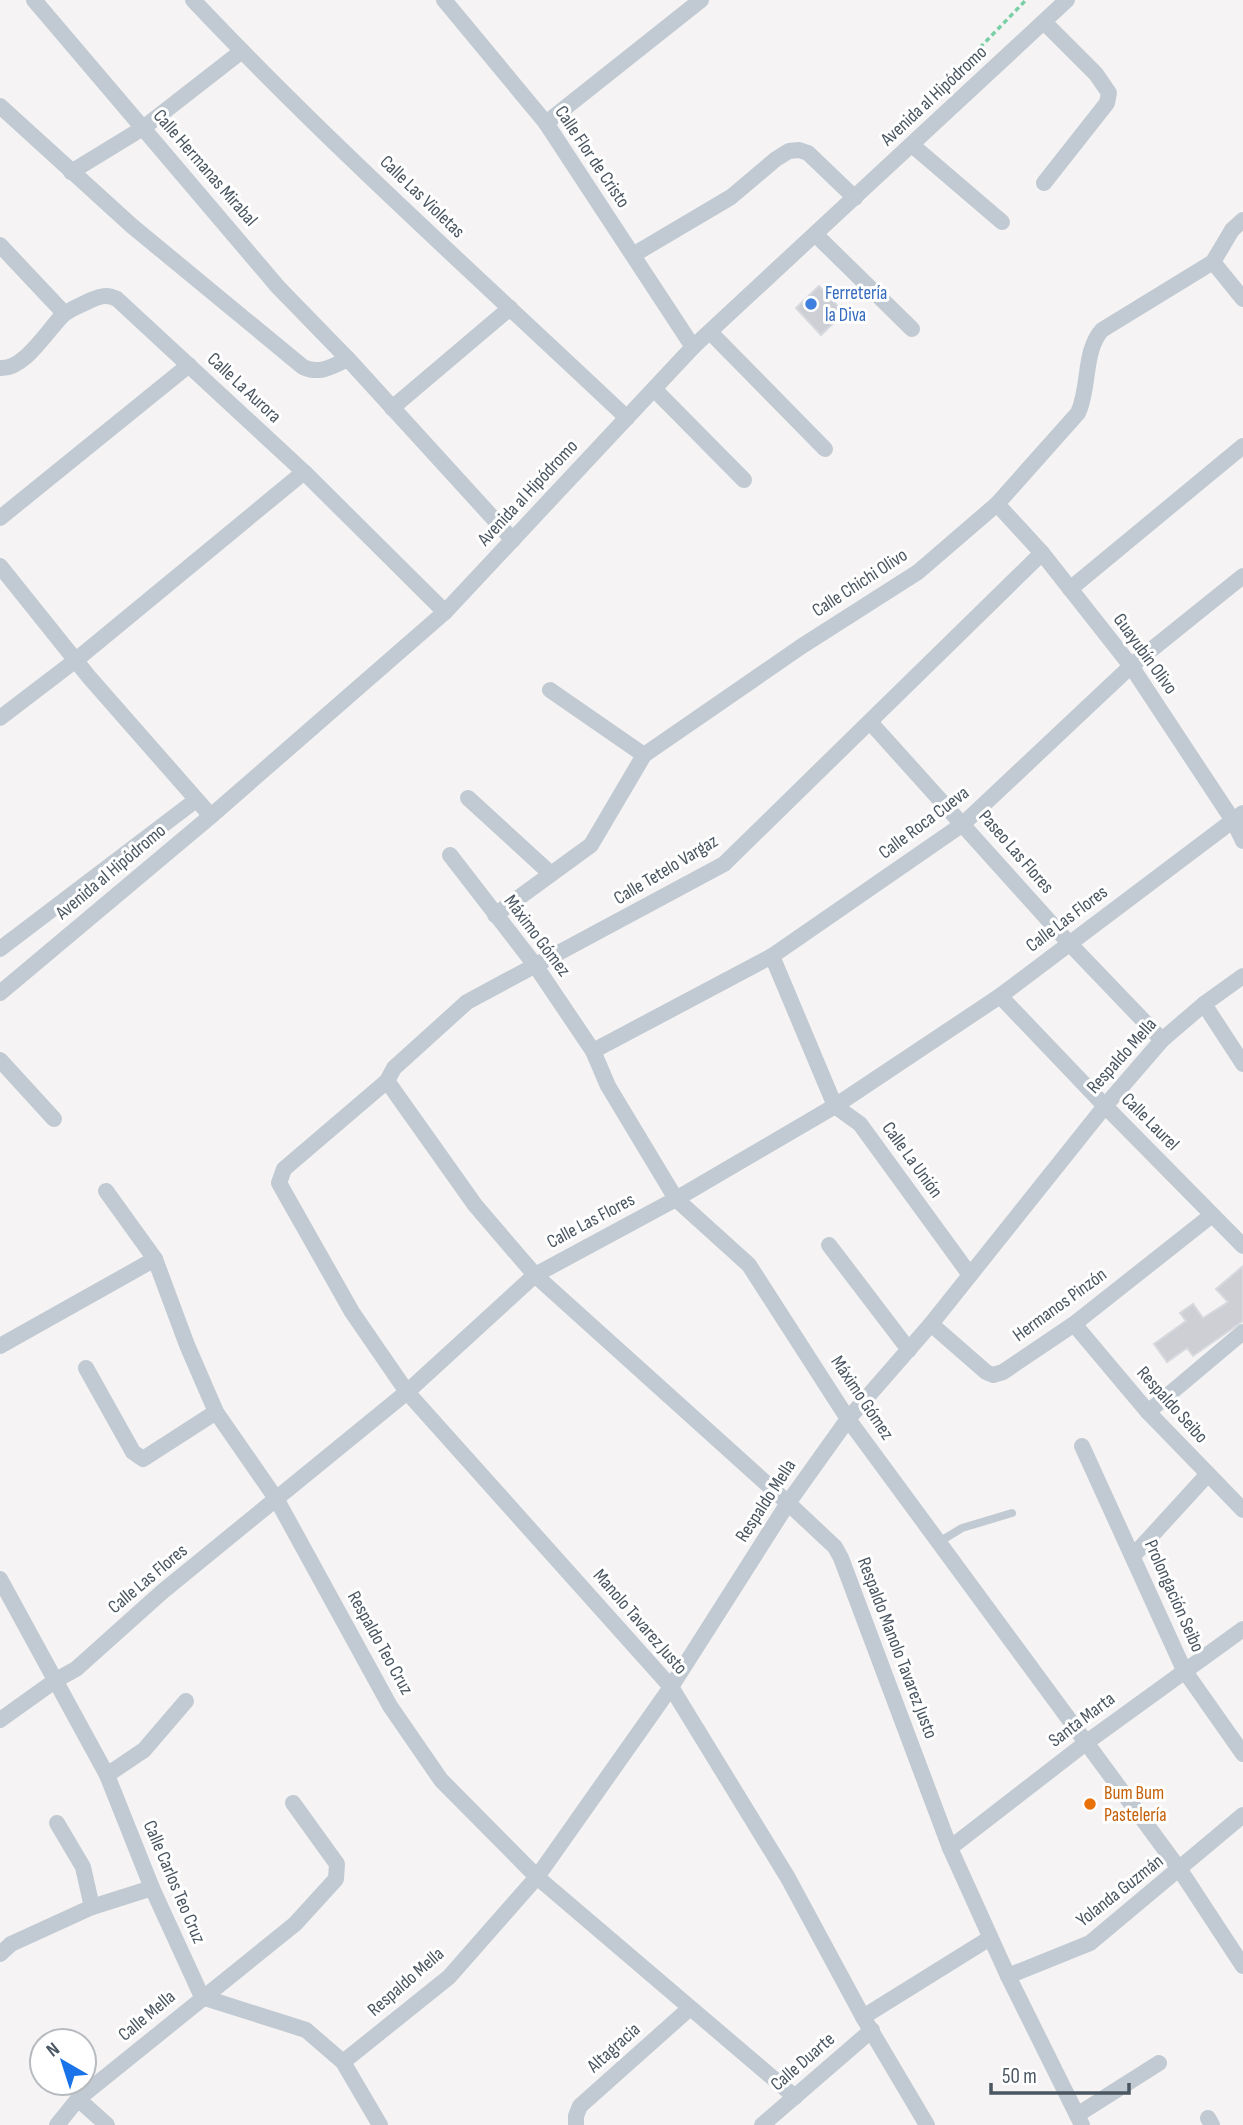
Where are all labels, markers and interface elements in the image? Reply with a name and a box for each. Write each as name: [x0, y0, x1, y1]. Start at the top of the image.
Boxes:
street label: Avenida al Hipódromo: [876, 41, 992, 152]
street label: Calle Flor de Cristo: [549, 102, 635, 212]
street label: Calle Hermanas Mirabal: [148, 105, 262, 231]
street label: Calle Las Violetas: [375, 151, 469, 243]
place label: Ferretería la Diva: [825, 282, 887, 327]
marker: Ferretería la Diva: [803, 296, 819, 312]
street label: Calle La Aurora: [202, 348, 286, 428]
street label: Avenida al Hipódromo: [472, 435, 583, 551]
street label: Calle Chichi Olivo: [808, 544, 912, 622]
street label: Guayubín Olivo: [1108, 609, 1182, 699]
street label: Calle Roca Cueva: [874, 782, 974, 864]
street label: Paseo Las Flores: [974, 806, 1059, 899]
street label: Avenida al Hipódromo: [51, 819, 171, 925]
street label: Calle Tetelo Vargaz: [610, 830, 722, 910]
street label: Calle Las Flores: [1022, 881, 1113, 957]
street label: Máximo Gómez: [499, 891, 575, 982]
street label: Respaldo Mella: [1082, 1013, 1162, 1099]
street label: Calle Laurel: [1116, 1088, 1184, 1156]
street label: Calle La Unión: [877, 1117, 947, 1203]
street label: Calle Las Flores: [543, 1188, 639, 1254]
street label: Hermanos Pinzón: [1009, 1263, 1111, 1347]
street label: Máximo Gómez: [826, 1352, 899, 1445]
street label: Respaldo Seibo: [1131, 1362, 1213, 1448]
street label: Respaldo Mella: [731, 1455, 801, 1547]
street label: Prolongación Seibo: [1139, 1536, 1209, 1656]
street label: Calle Las Flores: [104, 1539, 192, 1619]
street label: Respaldo Manolo Tavarez Justo: [852, 1554, 942, 1742]
street label: Manolo Tavarez Justo: [588, 1565, 692, 1679]
street label: Respaldo Teo Cruz: [342, 1587, 418, 1699]
street label: Santa Marta: [1044, 1688, 1120, 1752]
place label: Bum Bum Pastelería: [1104, 1782, 1167, 1827]
marker: Bum Bum Pastelería: [1082, 1796, 1098, 1812]
street label: Calle Carlos Teo Cruz: [138, 1817, 210, 1947]
street label: Yolanda Guzmán: [1072, 1850, 1168, 1932]
street label: Respaldo Mella: [363, 1943, 449, 2021]
street label: Calle Mella: [114, 1986, 180, 2046]
street label: Altagracia: [582, 2018, 645, 2078]
north arrow: [28, 2027, 98, 2097]
street label: Calle Duarte: [766, 2028, 840, 2096]
text: N: [42, 2038, 64, 2062]
scale bar: [991, 2052, 1129, 2096]
text: 50 m: [1002, 2064, 1037, 2089]

